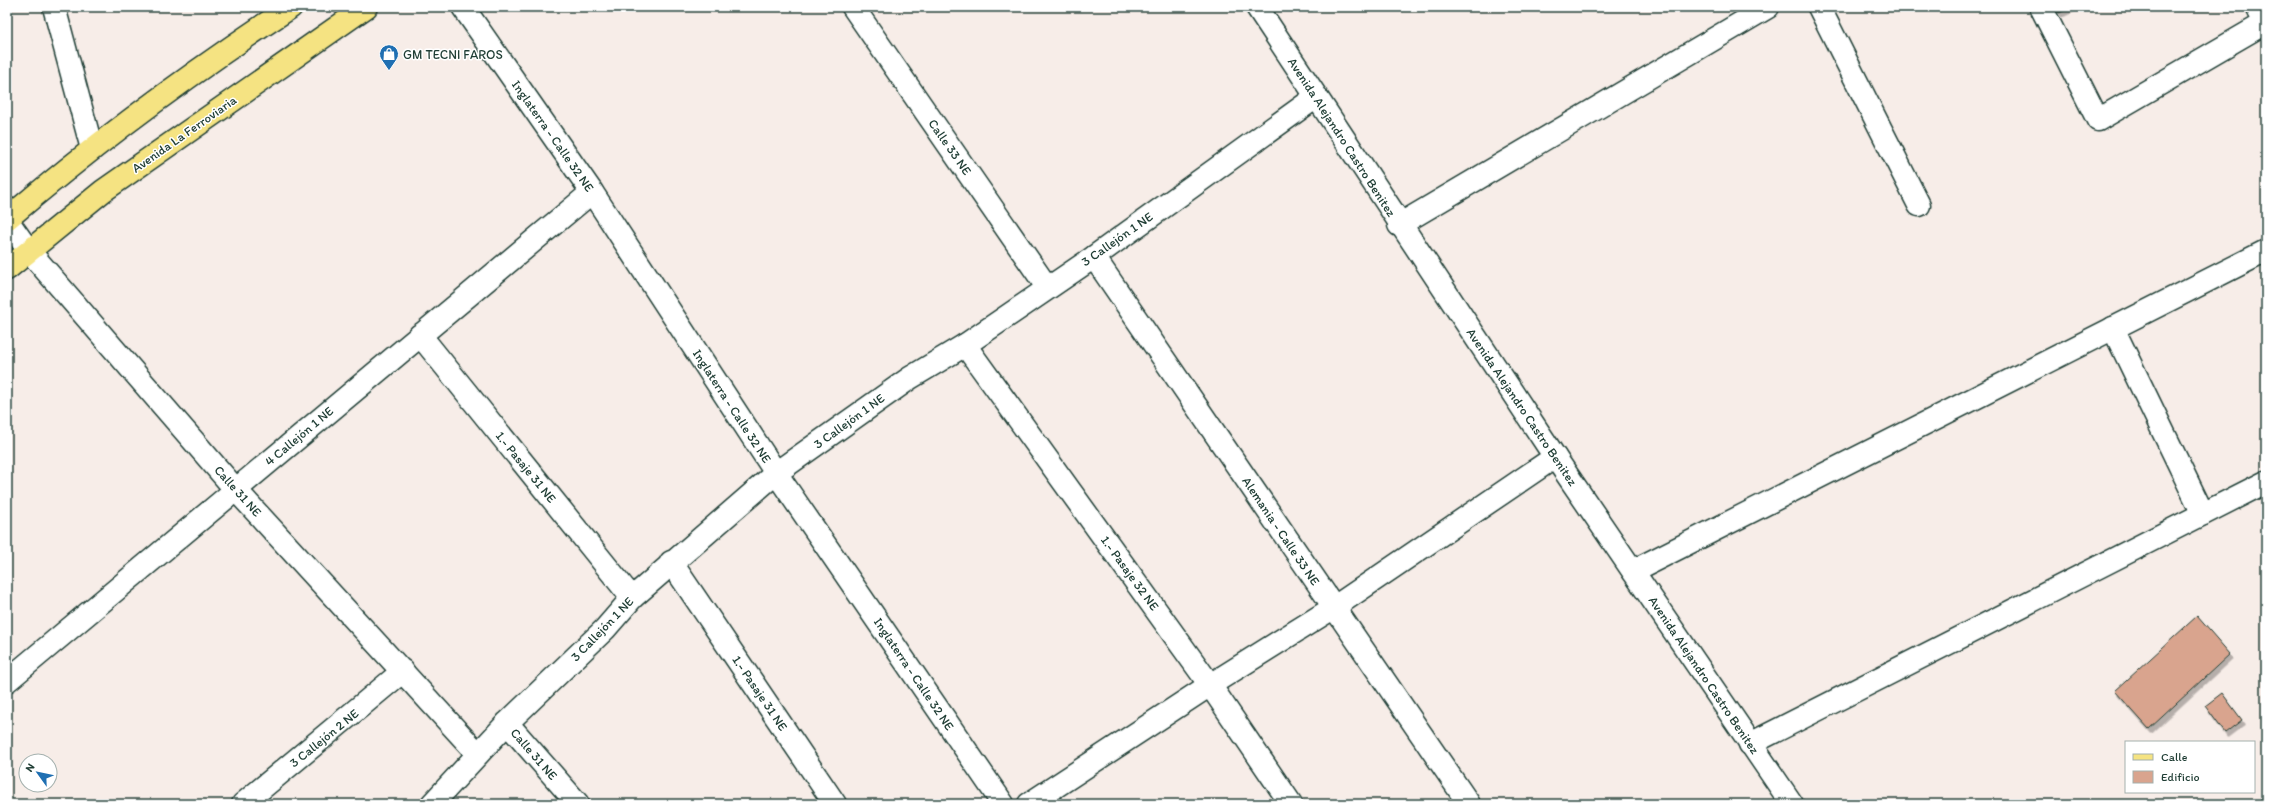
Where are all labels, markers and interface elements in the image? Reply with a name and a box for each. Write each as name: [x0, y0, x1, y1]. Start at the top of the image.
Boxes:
shop icon: GM TECNI FAROS: [378, 43, 400, 71]
place label: GM TECNI FAROS: [403, 47, 503, 62]
street label: Avenida Alejandro Castro Benitez: [1285, 55, 1399, 219]
street label: Inglaterra - Calle 32 NE: [509, 77, 597, 195]
street label: Avenida La Ferroviaria: [129, 92, 239, 176]
street label: Calle 33 NE: [925, 116, 975, 178]
street label: 3 Callejón 1 NE: [1078, 209, 1156, 269]
street label: Avenida Alejandro Castro Benitez: [1464, 325, 1580, 489]
street label: Inglaterra - Calle 32 NE: [690, 346, 774, 466]
street label: 3 Callejón 1 NE: [811, 390, 887, 452]
street label: 4 Callejón 1 NE: [262, 403, 336, 469]
street label: 1.- Pasaje 31 NE: [493, 428, 559, 506]
street label: Calle 31 NE: [211, 462, 265, 520]
street label: Alemania - Calle 33 NE: [1239, 474, 1323, 588]
street label: 1.- Pasaje 32 NE: [1098, 533, 1162, 613]
street label: Avenida Alejandro Castro Benitez: [1646, 593, 1762, 757]
street label: 3 Callejón 1 NE: [568, 594, 636, 664]
street label: Inglaterra - Calle 32 NE: [871, 615, 957, 733]
street label: 1.- Pasaje 31 NE: [729, 652, 791, 734]
street label: 3 Callejón 2 NE: [286, 706, 362, 770]
street label: Calle 31 NE: [507, 725, 561, 783]
legend: [2125, 741, 2255, 793]
text: Calle: [2161, 750, 2188, 764]
north arrow: [18, 753, 58, 793]
text: N: [23, 761, 38, 774]
text: Edificio: [2161, 770, 2200, 784]

